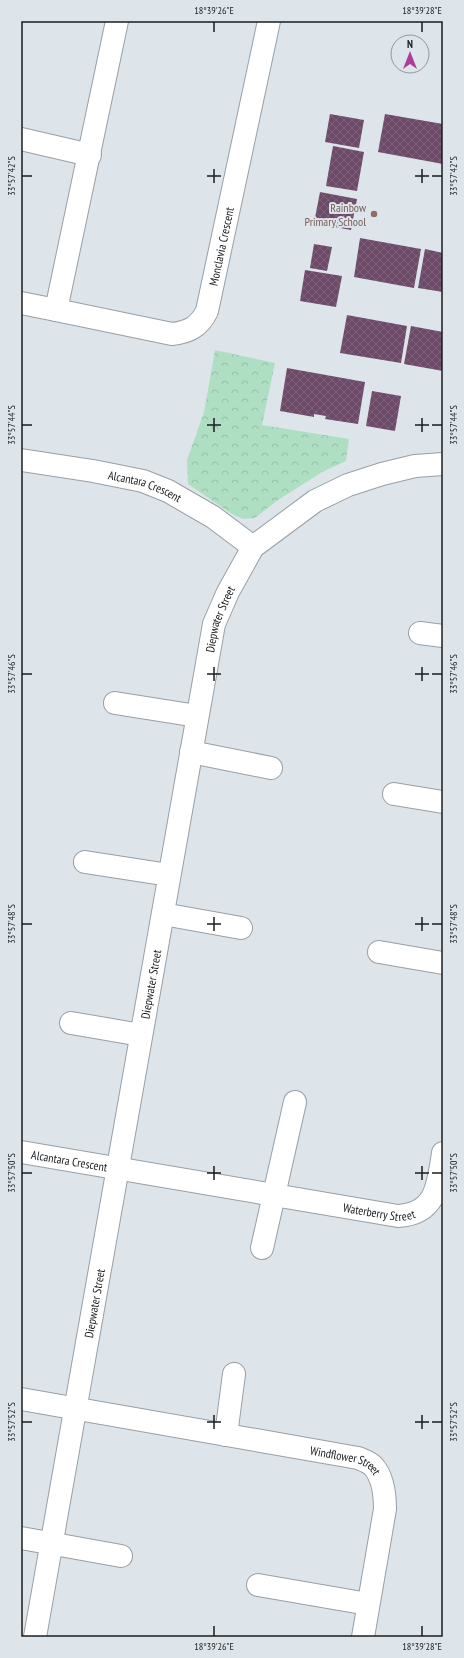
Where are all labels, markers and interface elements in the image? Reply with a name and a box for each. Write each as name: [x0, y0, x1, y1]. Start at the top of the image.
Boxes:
text: 18°39'26"E: [194, 4, 234, 17]
text: 18°39'28"E: [402, 4, 442, 17]
north arrow: [390, 34, 430, 74]
text: N: [407, 37, 413, 51]
text: 33°57'42"S: [5, 156, 18, 196]
text: 33°57'42"S: [447, 156, 460, 196]
place label: Rainbow Primary School: [305, 200, 367, 229]
street label: Monclavia Crescent: [205, 205, 237, 287]
marker: Rainbow Primary School: [369, 209, 379, 219]
text: 33°57'44"S: [5, 405, 18, 445]
text: 33°57'44"S: [447, 405, 460, 445]
street label: Alcantara Crescent: [107, 467, 185, 505]
street label: Diepwater Street: [202, 582, 238, 653]
text: 33°57'46"S: [5, 654, 18, 694]
text: 33°57'46"S: [447, 654, 460, 694]
text: 33°57'48"S: [5, 904, 18, 944]
text: 33°57'48"S: [447, 904, 460, 944]
street label: Diepwater Street: [137, 948, 164, 1020]
street label: Alcantara Crescent: [30, 1146, 109, 1174]
text: 33°57'50"S: [5, 1153, 18, 1193]
text: 33°57'50"S: [447, 1153, 460, 1193]
street label: Waterberry Street: [342, 1199, 418, 1224]
street label: Diepwater Street: [81, 1267, 108, 1339]
text: 33°57'52"S: [5, 1402, 18, 1442]
text: 33°57'52"S: [447, 1402, 460, 1442]
street label: Windflower Street: [309, 1442, 385, 1478]
text: 18°39'26"E: [194, 1640, 234, 1653]
text: 18°39'28"E: [402, 1640, 442, 1653]

